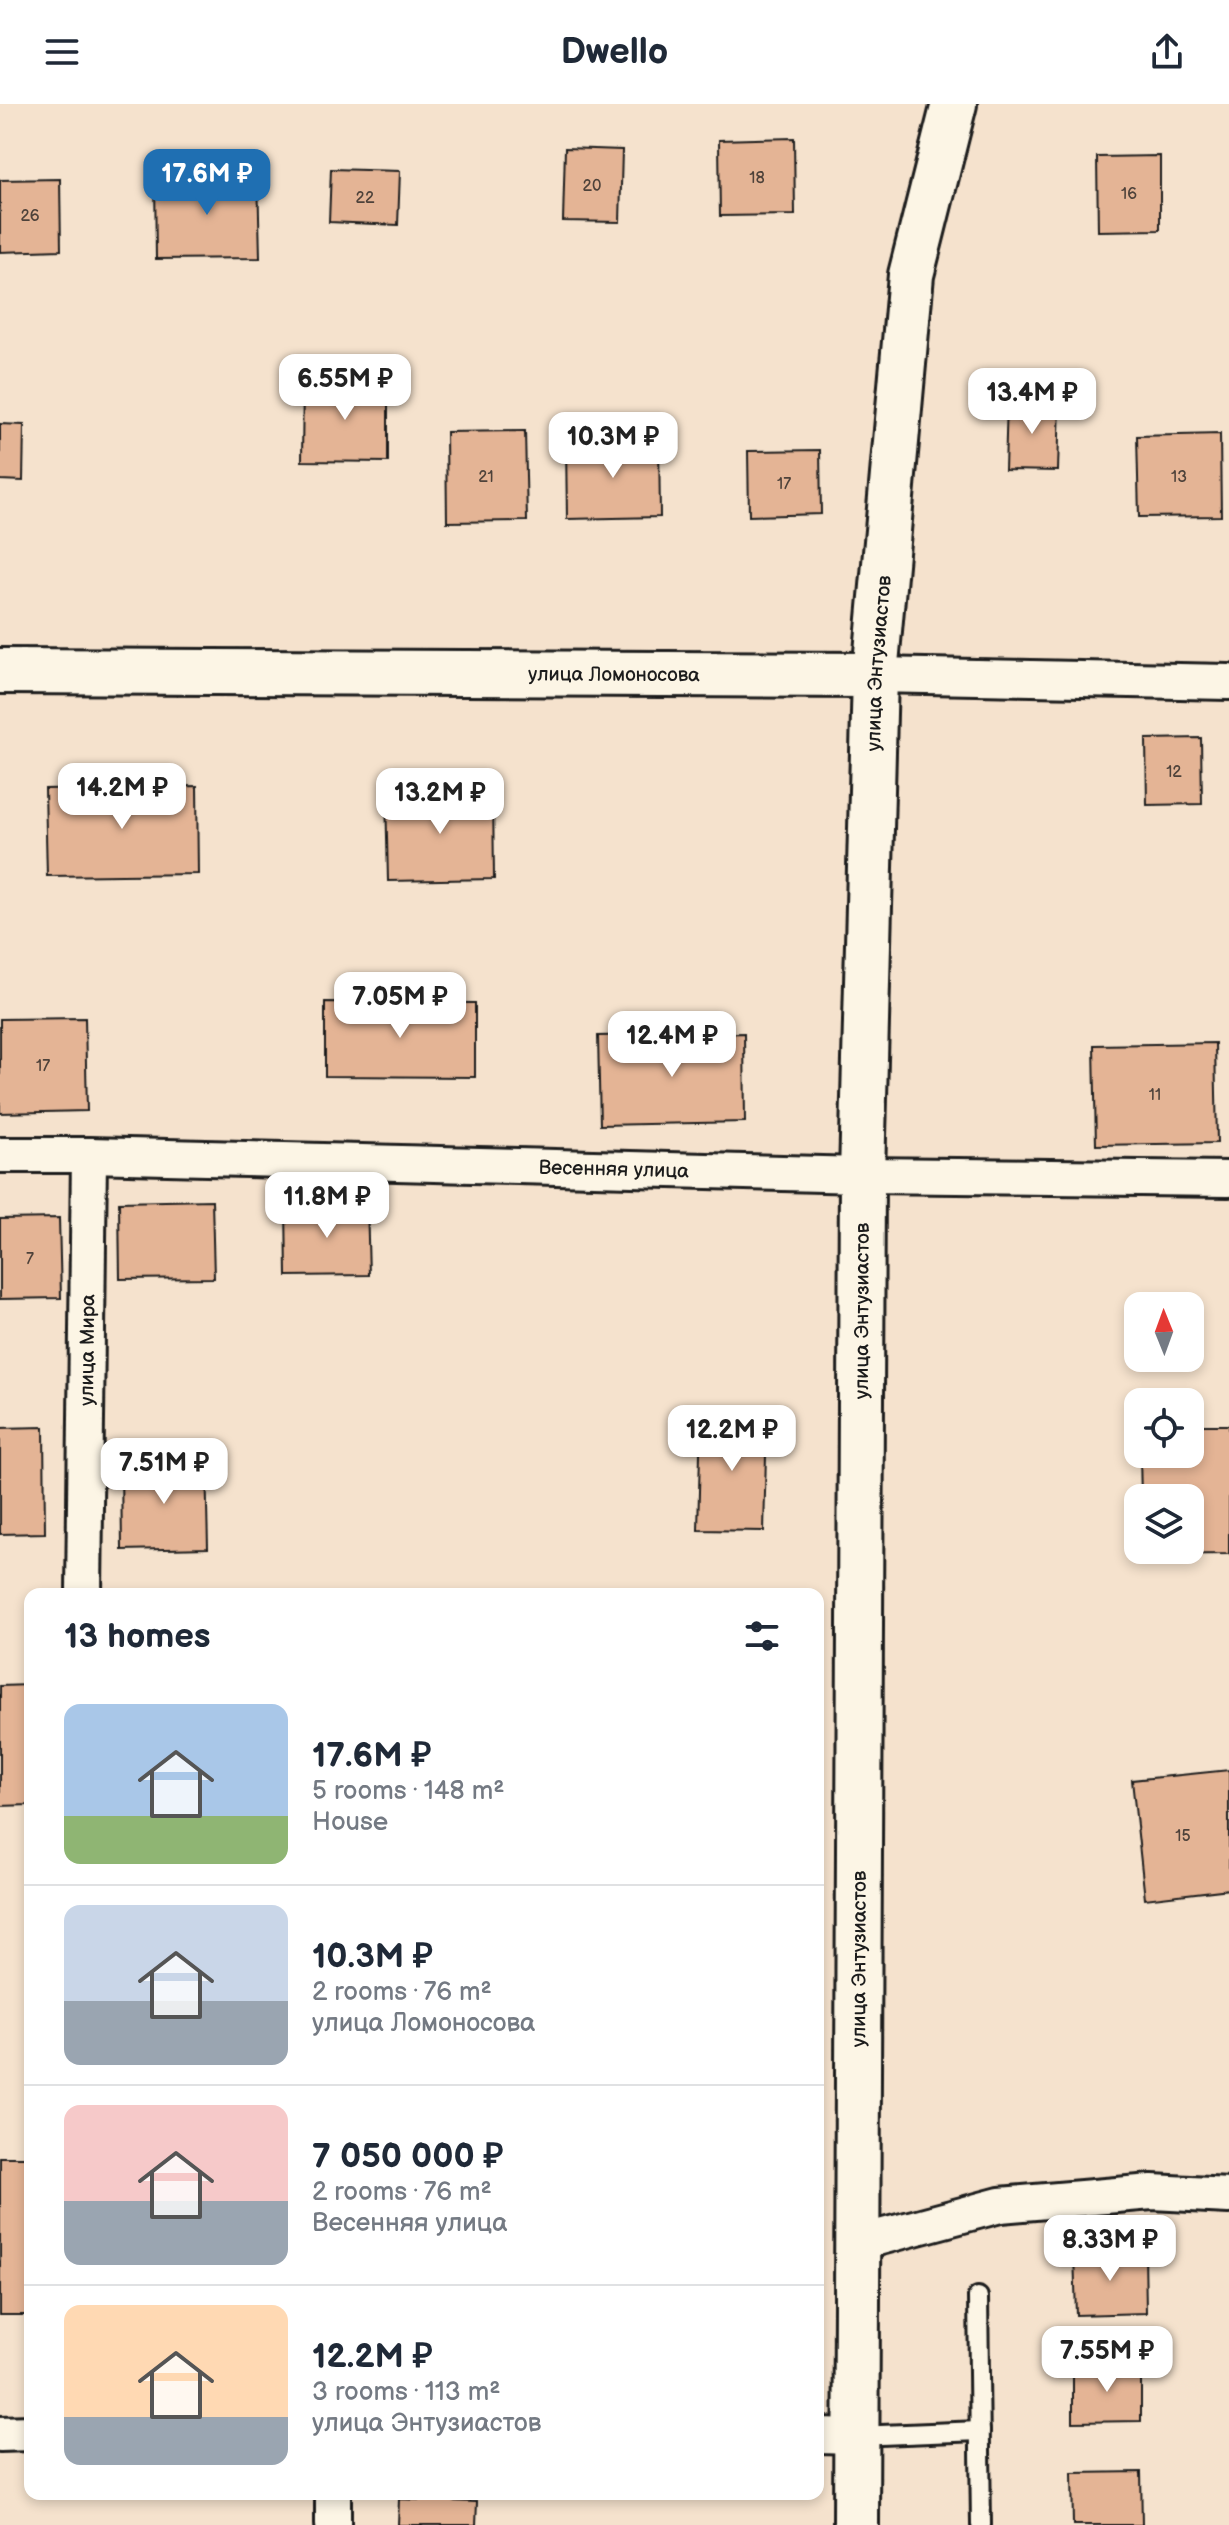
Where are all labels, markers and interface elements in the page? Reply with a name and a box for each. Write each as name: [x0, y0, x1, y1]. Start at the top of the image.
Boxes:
icon: menu: [40, 30, 84, 74]
icon: share: [1145, 30, 1189, 74]
text: Dwello: [561, 31, 668, 74]
pin: 17.6M ₽: [133, 149, 281, 217]
text: 17.6M ₽: [161, 159, 253, 190]
house number: 18: [749, 169, 765, 188]
house number: 20: [583, 177, 601, 196]
house number: 16: [1121, 185, 1137, 204]
house number: 22: [356, 189, 375, 208]
house number: 26: [20, 207, 40, 226]
pin: 6.55M ₽: [271, 354, 419, 422]
text: 6.55M ₽: [297, 364, 393, 395]
pin: 13.4M ₽: [958, 368, 1106, 436]
text: 13.4M ₽: [986, 378, 1078, 409]
pin: 10.3M ₽: [539, 412, 687, 480]
text: 10.3M ₽: [567, 422, 659, 453]
house number: 21: [478, 468, 494, 487]
house number: 13: [1171, 468, 1187, 487]
house number: 17: [777, 475, 791, 494]
street label: улица Энтузиастов: [862, 574, 897, 752]
street label: улица Ломоносова: [528, 662, 700, 687]
pin: 14.2M ₽: [48, 763, 196, 831]
house number: 12: [1166, 763, 1182, 782]
pin: 13.2M ₽: [366, 768, 514, 836]
text: 14.2M ₽: [76, 773, 168, 804]
text: 13.2M ₽: [394, 778, 486, 809]
pin: 7.05M ₽: [326, 972, 474, 1040]
text: 7.05M ₽: [352, 982, 448, 1013]
pin: 12.4M ₽: [598, 1011, 746, 1079]
text: 12.4M ₽: [626, 1021, 718, 1052]
house number: 17: [36, 1057, 50, 1076]
house number: 11: [1149, 1086, 1161, 1105]
street label: Весенняя улица: [538, 1156, 689, 1184]
pin: 11.8M ₽: [253, 1172, 401, 1240]
text: 11.8M ₽: [283, 1182, 371, 1213]
street label: улица Энтузиастов: [850, 1222, 875, 1399]
house number: 7: [26, 1250, 34, 1269]
north arrow: [1124, 1292, 1204, 1372]
map controls: [1124, 1292, 1204, 1564]
street label: улица Мира: [75, 1294, 100, 1406]
button: locate: [1124, 1388, 1204, 1468]
pin: 12.2M ₽: [658, 1405, 806, 1473]
text: 12.2M ₽: [686, 1415, 778, 1446]
pin: 7.51M ₽: [90, 1438, 238, 1506]
text: 7.51M ₽: [119, 1448, 209, 1479]
button: layers: [1124, 1484, 1204, 1564]
icon: filters: [740, 1614, 784, 1658]
text: 13 homes: [64, 1616, 211, 1657]
text: 17.6M ₽: [312, 1735, 431, 1776]
icon: home: [128, 1736, 224, 1832]
text: 5 rooms · 148 m²: [312, 1776, 504, 1807]
text: House: [312, 1807, 388, 1838]
house number: 15: [1175, 1827, 1191, 1846]
street label: улица Энтузиастов: [847, 1870, 872, 2047]
text: 10.3M ₽: [312, 1936, 433, 1977]
icon: home: [128, 1937, 224, 2033]
text: 2 rooms · 76 m²: [312, 1977, 492, 2008]
text: улица Ломоносова: [312, 2008, 535, 2039]
text: 7 050 000 ₽: [312, 2136, 504, 2177]
icon: home: [128, 2137, 224, 2233]
text: 2 rooms · 76 m²: [312, 2177, 492, 2208]
text: Весенняя улица: [312, 2208, 508, 2239]
pin: 8.33M ₽: [1036, 2215, 1184, 2283]
text: 8.33M ₽: [1062, 2225, 1158, 2256]
pin: 7.55M ₽: [1033, 2326, 1181, 2394]
text: 12.2M ₽: [312, 2336, 433, 2377]
text: 7.55M ₽: [1060, 2336, 1154, 2367]
icon: home: [128, 2337, 224, 2433]
text: 3 rooms · 113 m²: [312, 2377, 501, 2408]
text: улица Энтузиастов: [312, 2408, 541, 2439]

